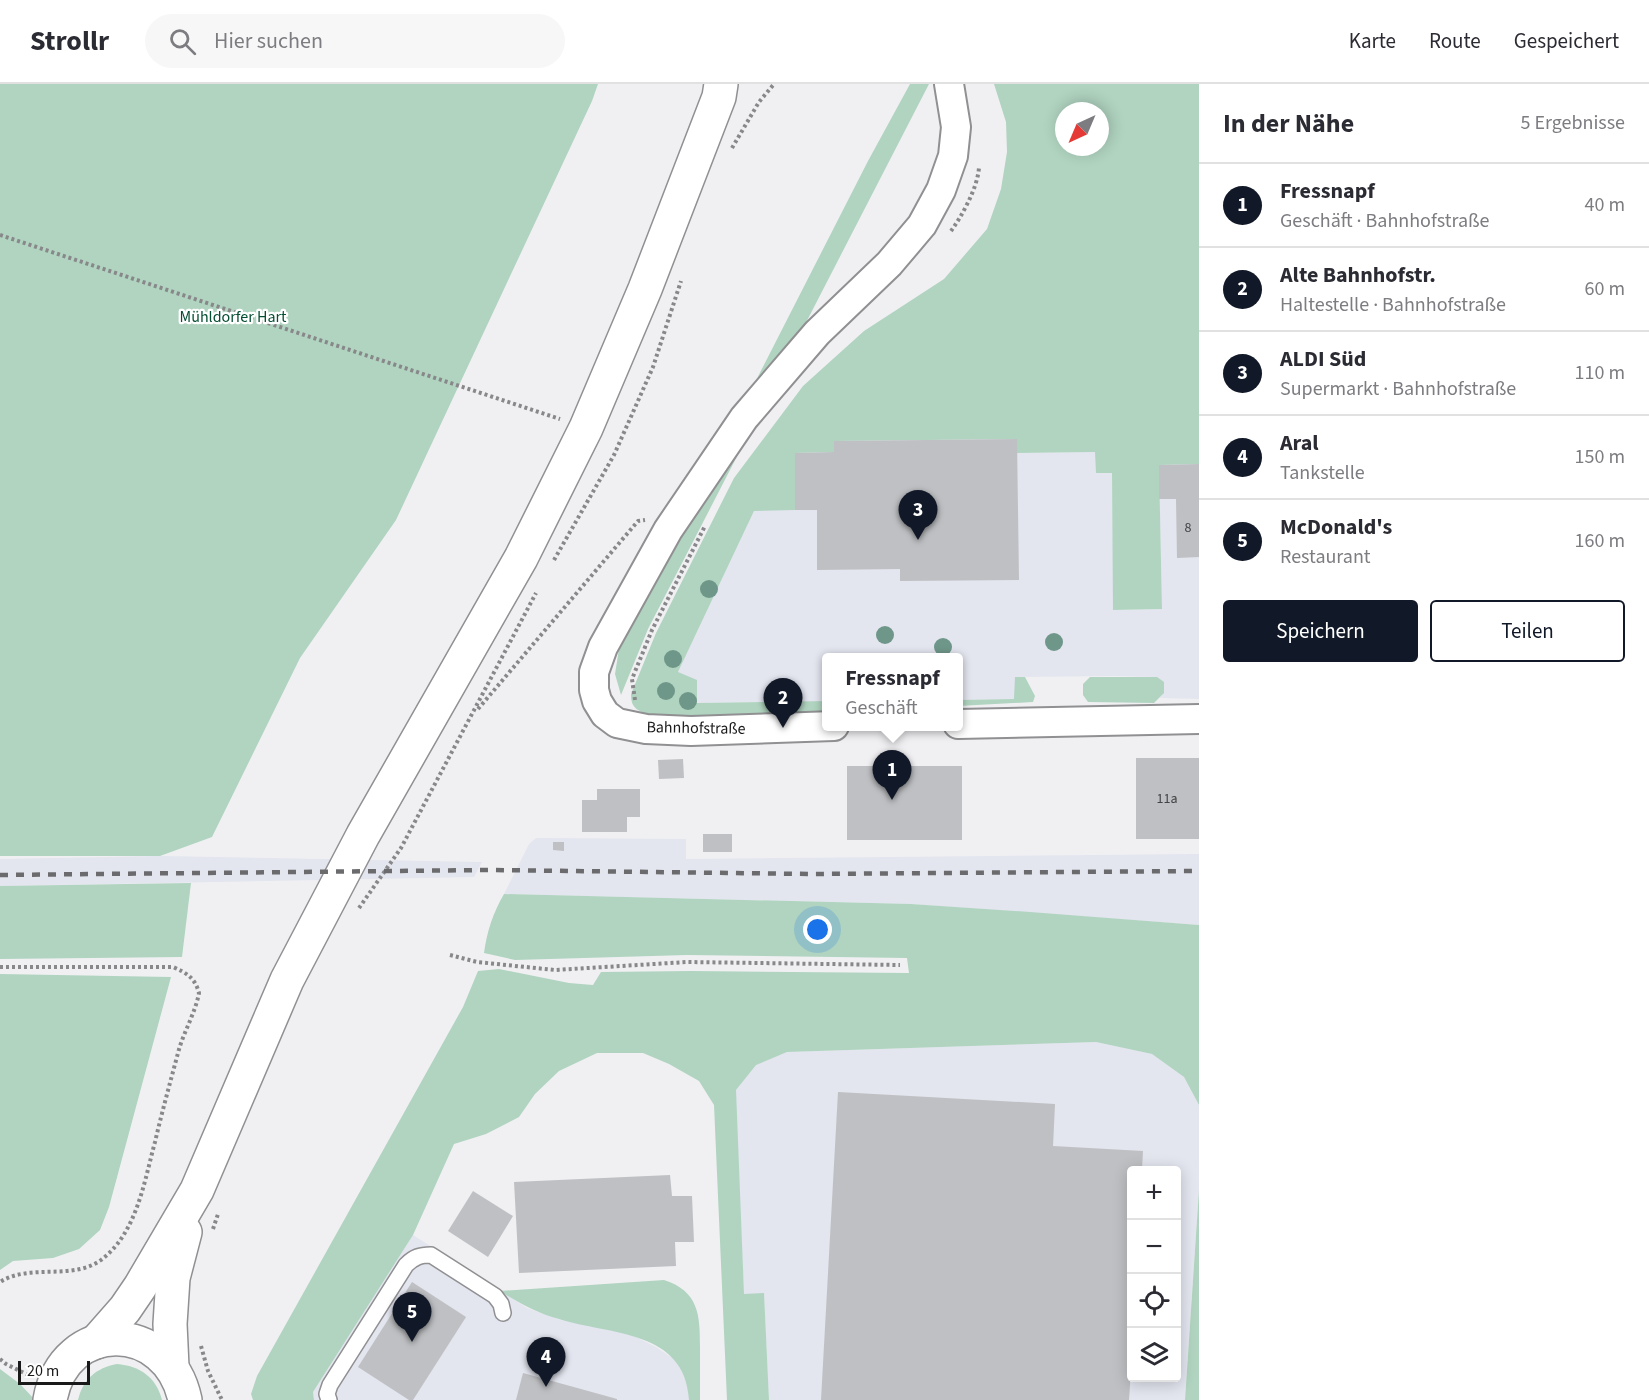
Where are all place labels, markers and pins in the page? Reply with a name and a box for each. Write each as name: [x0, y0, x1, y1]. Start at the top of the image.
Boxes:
pin: 3: [898, 490, 938, 540]
pin: 2: [764, 678, 802, 728]
pin: 1: [872, 750, 912, 800]
pin: 5: [392, 1292, 432, 1342]
pin: 4: [526, 1338, 566, 1387]

